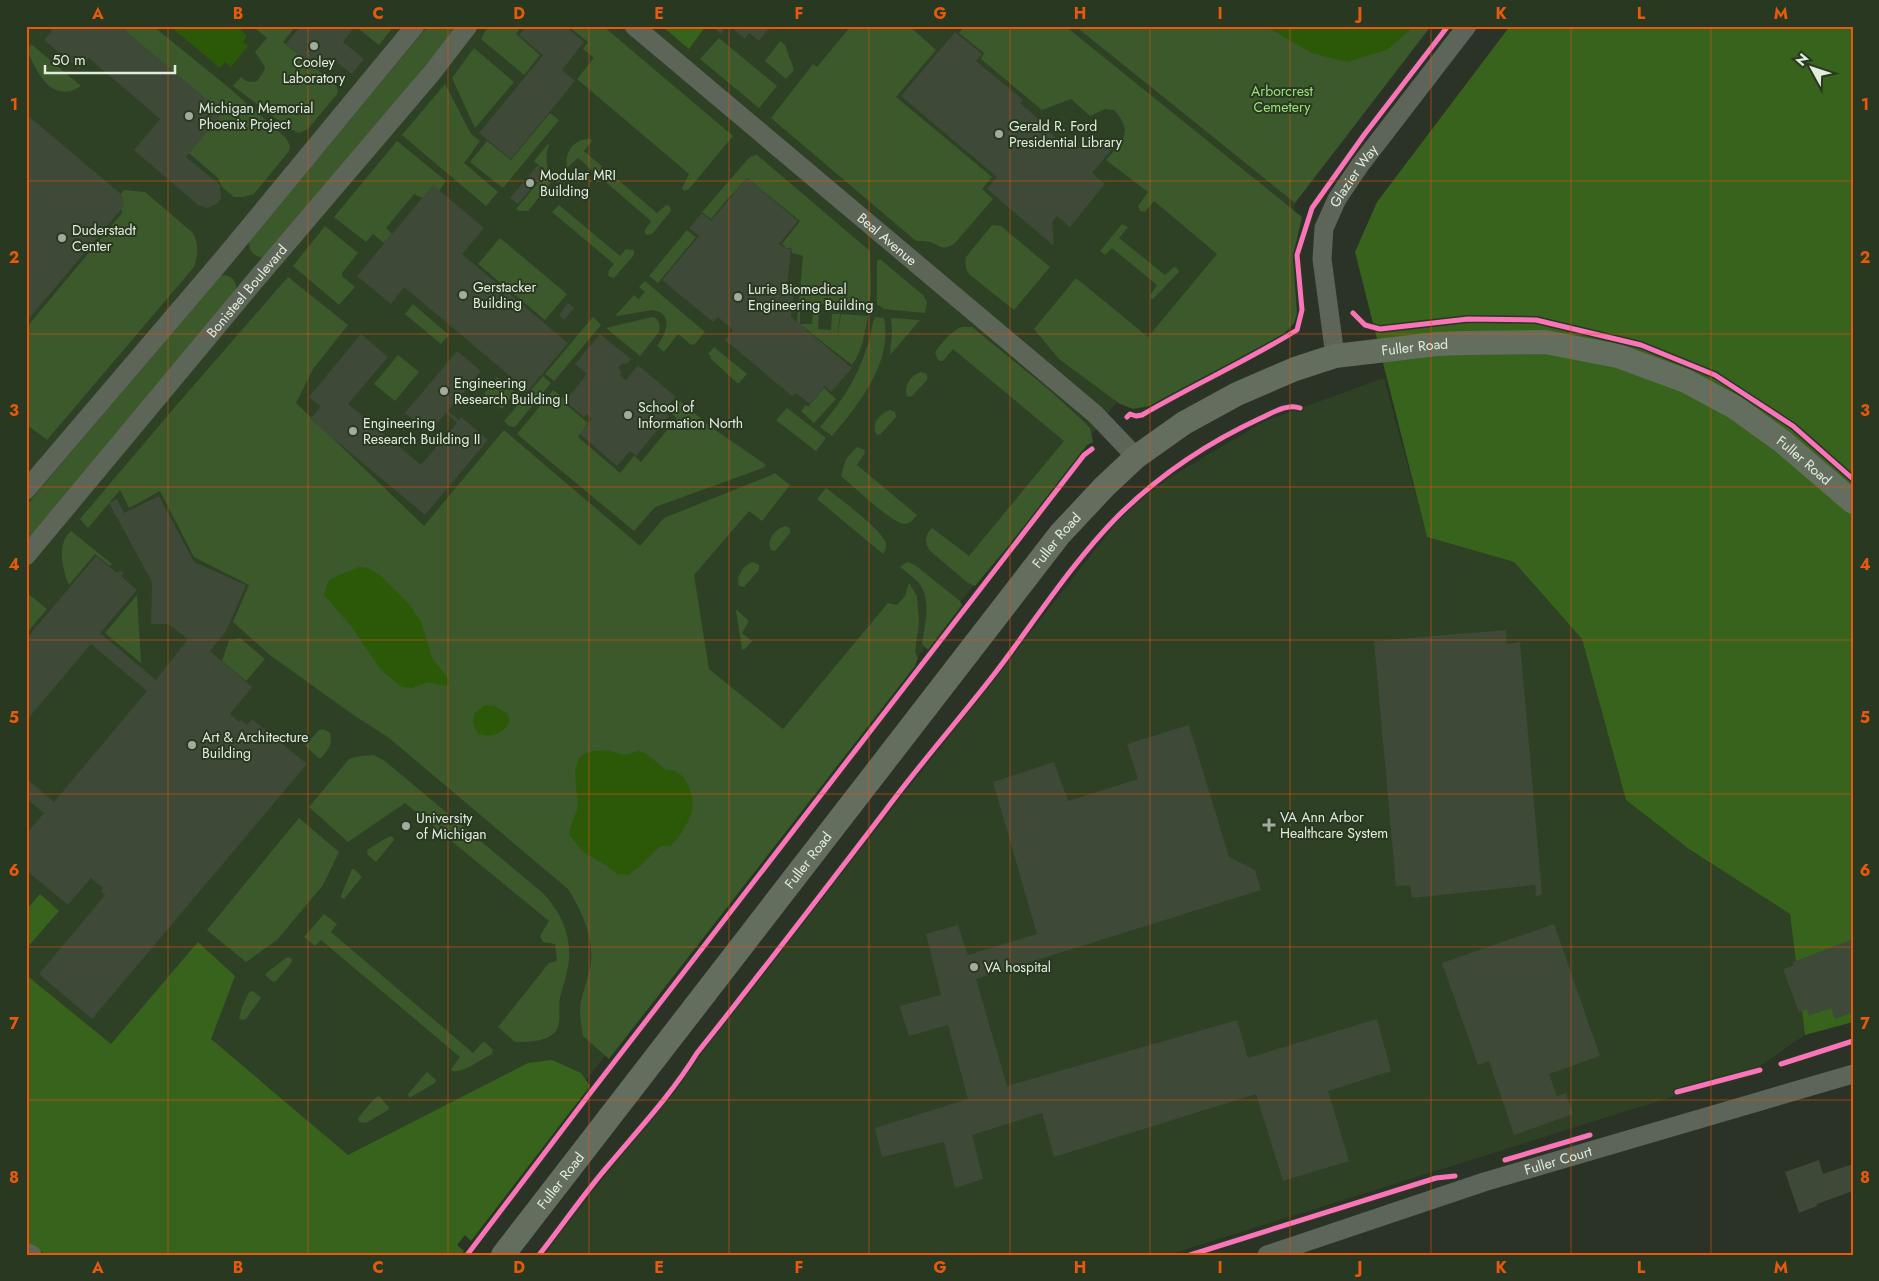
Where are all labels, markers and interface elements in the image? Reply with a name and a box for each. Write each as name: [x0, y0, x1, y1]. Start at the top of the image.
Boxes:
text: A: [91, 2, 104, 25]
text: B: [233, 2, 243, 25]
text: C: [372, 2, 384, 25]
text: D: [513, 2, 525, 25]
text: E: [654, 2, 664, 25]
text: F: [795, 2, 803, 25]
text: G: [933, 2, 947, 25]
text: H: [1074, 2, 1086, 25]
text: I: [1217, 2, 1223, 25]
text: J: [1354, 2, 1363, 25]
text: K: [1495, 2, 1507, 25]
text: L: [1637, 2, 1646, 25]
text: M: [1774, 2, 1788, 25]
marker: Cooley Laboratory: [308, 40, 320, 52]
scale bar: [45, 42, 175, 74]
north arrow: [1786, 42, 1836, 92]
text: 50 m: [52, 49, 86, 71]
text: N: [1791, 49, 1813, 70]
place label: Cooley Laboratory: [283, 52, 346, 88]
park label: Arborcrest Cemetery: [1251, 81, 1314, 117]
text: 1: [10, 93, 18, 116]
text: 1: [1861, 93, 1869, 116]
place label: Michigan Memorial Phoenix Project: [199, 98, 313, 134]
marker: Michigan Memorial Phoenix Project: [183, 110, 195, 122]
place label: Gerald R. Ford Presidential Library: [1009, 116, 1123, 152]
marker: Gerald R. Ford Presidential Library: [993, 128, 1005, 140]
street label: Glazier Way: [1325, 140, 1383, 210]
place label: Modular MRI Building: [540, 165, 616, 201]
marker: Modular MRI Building: [524, 177, 536, 189]
street label: Beal Avenue: [853, 208, 922, 270]
place label: Duderstadt Center: [72, 220, 137, 256]
marker: Duderstadt Center: [56, 232, 68, 244]
street label: Bonisteel Boulevard: [202, 240, 292, 342]
text: 2: [9, 246, 19, 269]
text: 2: [1860, 246, 1870, 269]
place label: Gerstacker Building: [473, 277, 536, 313]
place label: Lurie Biomedical Engineering Building: [748, 279, 873, 315]
marker: Gerstacker Building: [457, 289, 469, 301]
marker: Lurie Biomedical Engineering Building: [732, 291, 744, 303]
street label: Fuller Road: [1380, 334, 1448, 360]
place label: Engineering Research Building I: [454, 373, 568, 409]
marker: Engineering Research Building I: [438, 385, 450, 397]
place label: School of Information North: [638, 397, 743, 433]
text: 3: [9, 399, 19, 422]
text: 3: [1860, 399, 1870, 422]
marker: School of Information North: [622, 409, 634, 421]
place label: Engineering Research Building II: [363, 413, 481, 449]
marker: Engineering Research Building II: [347, 425, 359, 437]
street label: Fuller Road: [1773, 431, 1836, 490]
street label: Fuller Road: [1027, 508, 1085, 572]
text: 4: [8, 553, 20, 576]
text: 4: [1859, 553, 1871, 576]
text: 5: [9, 706, 19, 729]
text: 5: [1860, 706, 1870, 729]
place label: Art & Architecture Building: [202, 727, 309, 763]
marker: Art & Architecture Building: [186, 739, 198, 751]
place label: VA Ann Arbor Healthcare System: [1280, 807, 1388, 843]
place label: University of Michigan: [416, 808, 487, 844]
marker: VA Ann Arbor Healthcare System: [1262, 818, 1276, 832]
marker: University of Michigan: [400, 820, 412, 832]
street label: Fuller Road: [780, 827, 836, 893]
text: 6: [9, 859, 19, 882]
text: 6: [1860, 859, 1870, 882]
place label: VA hospital: [984, 957, 1051, 977]
marker: VA hospital: [968, 961, 980, 973]
text: 7: [9, 1012, 19, 1035]
text: 7: [1860, 1012, 1870, 1035]
street label: Fuller Court: [1522, 1141, 1595, 1180]
street label: Fuller Road: [532, 1148, 589, 1213]
text: 8: [9, 1166, 19, 1189]
text: 8: [1860, 1166, 1870, 1189]
text: A: [91, 1256, 104, 1279]
text: B: [233, 1256, 243, 1279]
text: C: [372, 1256, 384, 1279]
text: D: [513, 1256, 525, 1279]
text: E: [654, 1256, 664, 1279]
text: F: [795, 1256, 803, 1279]
text: G: [933, 1256, 947, 1279]
text: H: [1074, 1256, 1086, 1279]
text: I: [1217, 1256, 1223, 1279]
text: J: [1354, 1256, 1363, 1279]
text: K: [1495, 1256, 1507, 1279]
text: L: [1637, 1256, 1646, 1279]
text: M: [1774, 1256, 1788, 1279]

